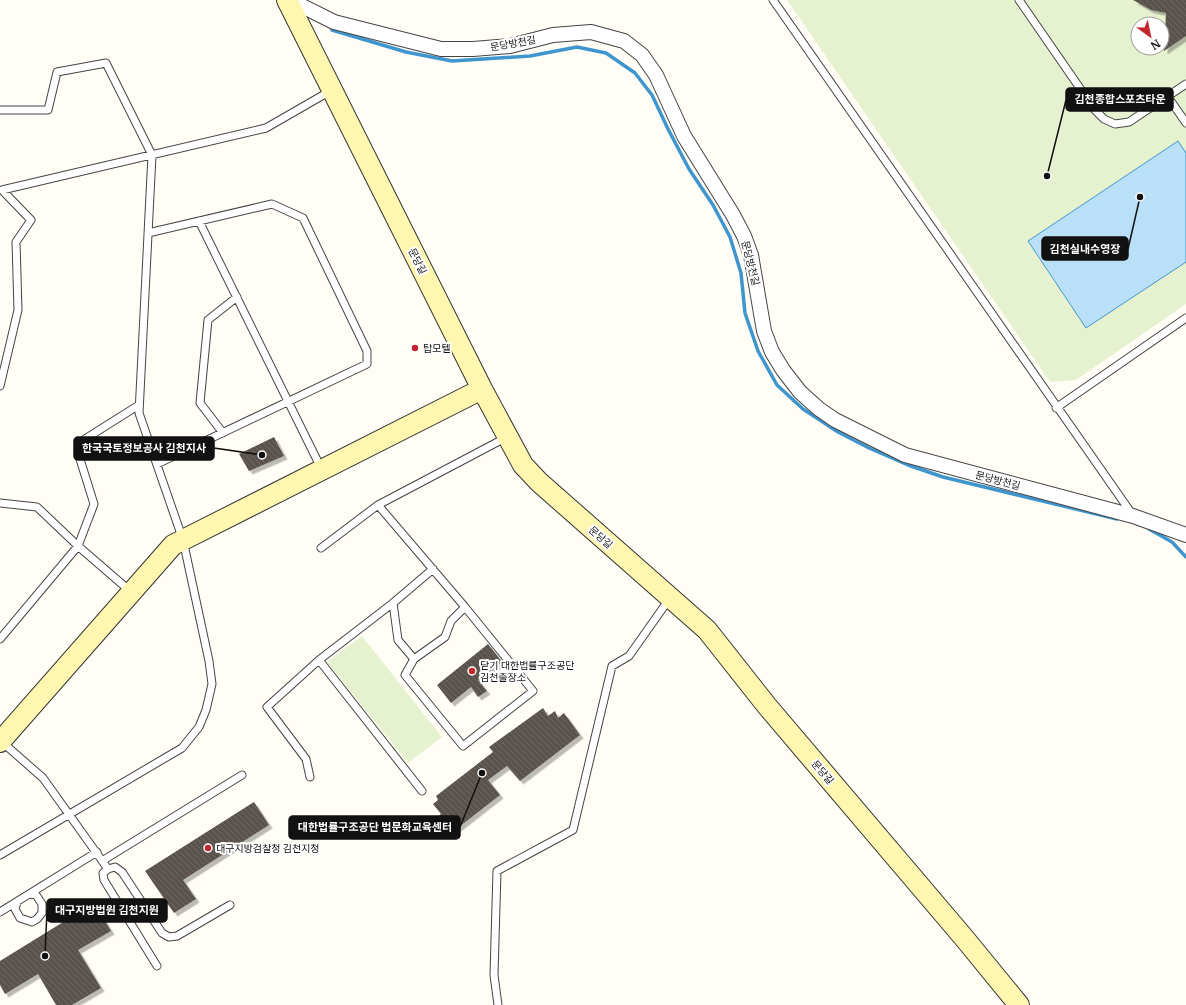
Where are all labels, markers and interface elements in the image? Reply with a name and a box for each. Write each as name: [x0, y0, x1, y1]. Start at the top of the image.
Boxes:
north arrow: [1130, 16, 1170, 56]
street label: 문당방천길: [489, 33, 537, 54]
text: N: [1148, 36, 1163, 53]
callout: 김천종합스포츠타운: [1066, 88, 1173, 111]
text: 김천종합스포츠타운: [1074, 92, 1166, 106]
callout: 김천실내수영장: [1042, 237, 1128, 260]
street label: 문당방천길: [739, 239, 762, 287]
text: 김천실내수영장: [1050, 242, 1120, 256]
street label: 문당길: [405, 246, 430, 276]
place label: 탑모텔: [423, 342, 451, 355]
marker: 탑모텔: [410, 343, 420, 353]
callout: 한국국토정보공사 김천지사: [74, 437, 214, 460]
text: 한국국토정보공사 김천지사: [82, 441, 206, 455]
street label: 문당방천길: [974, 468, 1022, 493]
street label: 문당길: [586, 523, 615, 551]
place label: 닫기 대한법률구조공단 김천출장소: [480, 659, 574, 684]
marker: 닫기 대한법률구조공단 김천출장소: [467, 666, 477, 676]
street label: 문당길: [809, 758, 836, 787]
callout: 대한법률구조공단 법문화교육센터: [289, 816, 460, 839]
text: 대한법률구조공단 법문화교육센터: [298, 820, 452, 834]
place label: 대구지방검찰청 김천지청: [216, 842, 320, 855]
marker: 대구지방검찰청 김천지청: [203, 843, 213, 853]
callout: 대구지방법원 김천지원: [47, 899, 167, 922]
text: 대구지방법원 김천지원: [55, 903, 159, 917]

